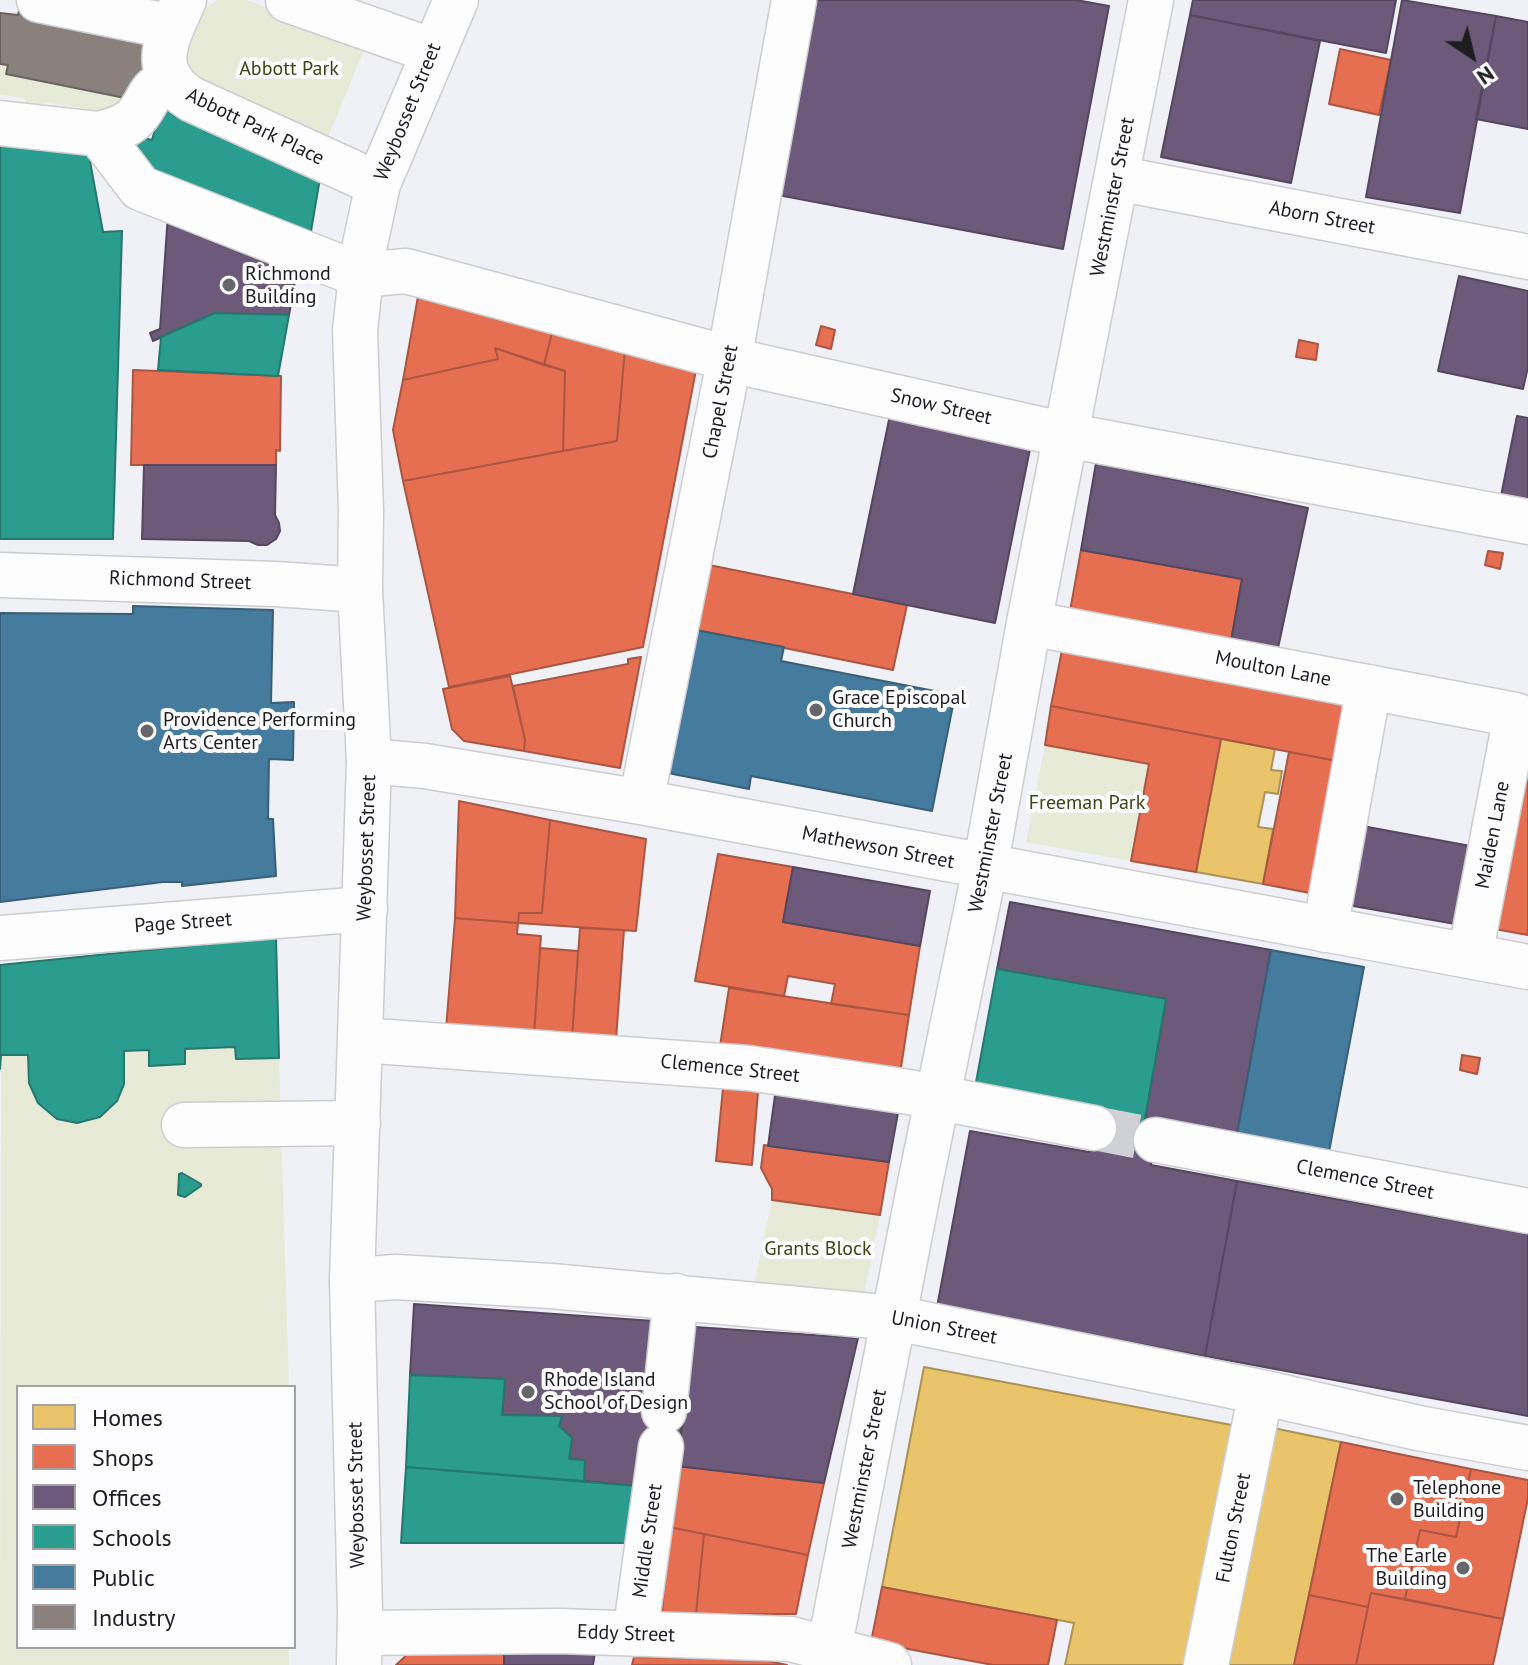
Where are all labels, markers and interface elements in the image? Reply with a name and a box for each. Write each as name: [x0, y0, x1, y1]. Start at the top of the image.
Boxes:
north arrow: [1432, 16, 1512, 96]
street label: Weybosset Street: [369, 40, 447, 184]
park label: Abbott Park: [239, 57, 339, 81]
text: N: [1472, 60, 1500, 91]
street label: Abbott Park Place: [182, 83, 328, 171]
street label: Westminster Street: [1086, 115, 1140, 279]
street label: Aborn Street: [1267, 196, 1377, 240]
place label: Richmond Building: [245, 262, 331, 309]
marker: Richmond Building: [220, 276, 238, 294]
street label: Chapel Street: [698, 343, 744, 461]
street label: Snow Street: [888, 384, 994, 430]
street label: Richmond Street: [108, 567, 252, 595]
street label: Moulton Lane: [1213, 646, 1333, 692]
place label: Grace Episcopal Church: [832, 686, 966, 733]
marker: Grace Episcopal Church: [807, 701, 825, 719]
place label: Providence Performing Arts Center: [163, 708, 356, 755]
marker: Providence Performing Arts Center: [138, 722, 156, 740]
street label: Westminster Street: [964, 751, 1018, 915]
street label: Weybosset Street: [352, 774, 382, 922]
street label: Maiden Lane: [1471, 779, 1515, 891]
park label: Freeman Park: [1029, 791, 1145, 815]
street label: Mathewson Street: [800, 821, 956, 875]
street label: Page Street: [133, 908, 233, 938]
street label: Clemence Street: [659, 1050, 801, 1088]
street label: Clemence Street: [1294, 1155, 1436, 1205]
park label: Grants Block: [764, 1237, 872, 1261]
street label: Union Street: [889, 1306, 999, 1350]
place label: Rhode Island School of Design: [544, 1368, 688, 1415]
marker: Rhode Island School of Design: [519, 1383, 537, 1401]
legend: [16, 1385, 296, 1649]
street label: Westminster Street: [838, 1387, 892, 1551]
text: Homes: [92, 1402, 163, 1433]
street label: Weybosset Street: [344, 1422, 370, 1568]
text: Shops: [92, 1442, 154, 1473]
street label: Fulton Street: [1212, 1471, 1256, 1585]
place label: Telephone Building: [1413, 1476, 1501, 1523]
text: Offices: [92, 1482, 162, 1513]
street label: Middle Street: [628, 1482, 668, 1600]
marker: Telephone Building: [1388, 1490, 1406, 1508]
text: Schools: [92, 1522, 172, 1553]
place label: The Earle Building: [1366, 1544, 1447, 1591]
marker: The Earle Building: [1454, 1559, 1472, 1577]
text: Public: [92, 1562, 155, 1593]
text: Industry: [92, 1602, 176, 1633]
street label: Eddy Street: [577, 1620, 675, 1648]

